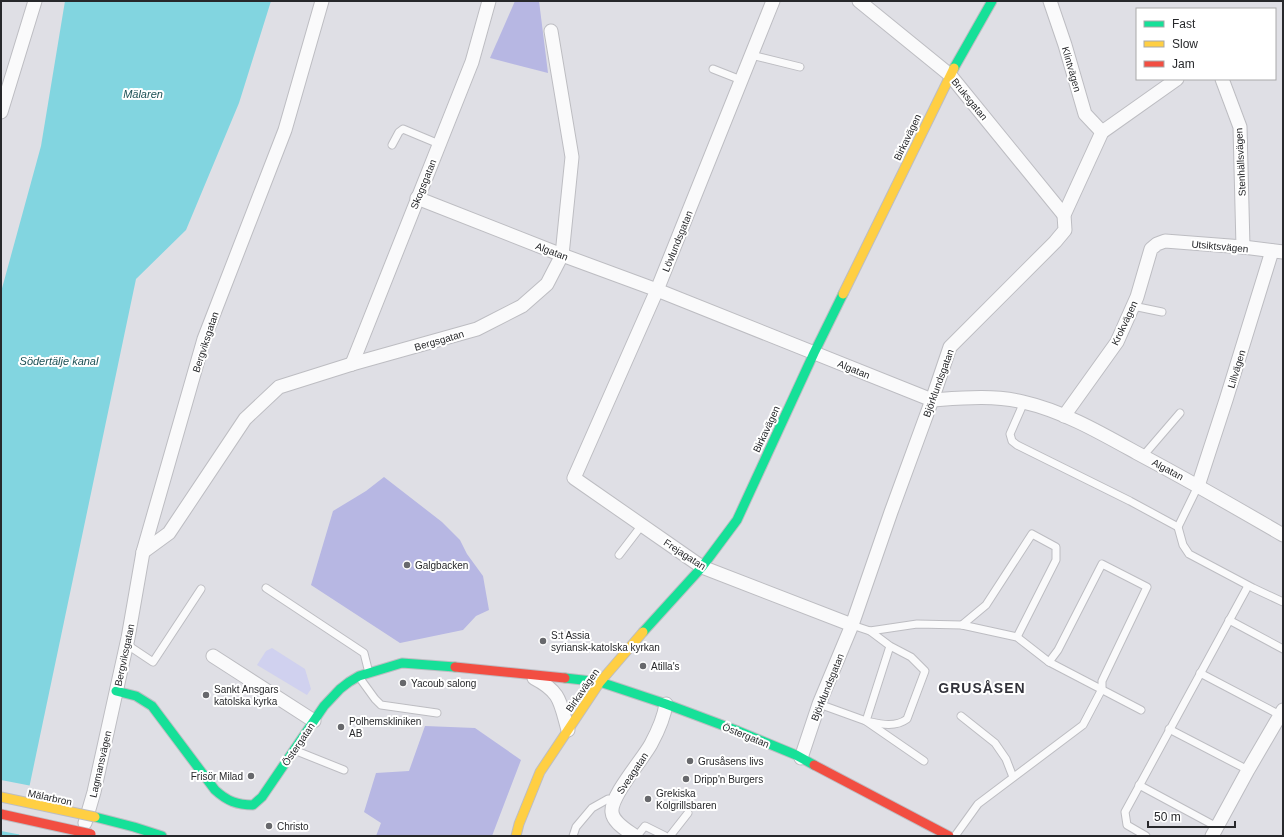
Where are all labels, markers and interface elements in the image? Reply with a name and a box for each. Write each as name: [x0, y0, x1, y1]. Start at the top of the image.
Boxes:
legend: [1136, 8, 1276, 80]
text: Fast: [1172, 17, 1196, 31]
text: Slow: [1172, 37, 1198, 51]
street label: Klintvägen: [1060, 45, 1083, 93]
text: Jam: [1172, 57, 1195, 71]
street label: Bruksgatan: [949, 76, 990, 122]
water label: Mälaren: [123, 88, 163, 100]
street label: Birkavägen: [892, 112, 923, 162]
street label: Stenhällsvägen: [1233, 128, 1248, 196]
street label: Skogsgatan: [408, 158, 438, 211]
street label: Lövlundsgatan: [660, 209, 695, 273]
street label: Utsiktsvägen: [1191, 239, 1249, 254]
street label: Algatan: [534, 240, 570, 263]
street label: Krokvägen: [1109, 299, 1140, 347]
street label: Bergviksgatan: [190, 310, 220, 374]
street label: Bergsgatan: [413, 328, 465, 353]
street label: Björklundsgatan: [921, 348, 956, 419]
street label: Lillvägen: [1225, 349, 1248, 390]
water label: Södertälje kanal: [20, 355, 99, 367]
street label: Algatan: [836, 358, 872, 381]
street label: Birkavägen: [751, 404, 782, 454]
street label: Algatan: [1150, 457, 1185, 482]
street label: Frejagatan: [662, 537, 708, 572]
marker: Galgbacken: [402, 560, 412, 570]
place label: Galgbacken: [415, 560, 468, 571]
street label: Bergviksgatan: [113, 623, 136, 687]
place label: S:t Assia syriansk-katolska kyrkan: [551, 630, 660, 653]
marker: S:t Assia syriansk-katolska kyrkan: [538, 636, 548, 646]
street label: Björklundsgatan: [809, 652, 846, 722]
marker: Atilla's: [638, 661, 648, 671]
place label: Atilla's: [651, 661, 680, 672]
street label: Birkavägen: [564, 667, 601, 714]
marker: Yacoub salong: [398, 678, 408, 688]
place label: Yacoub salong: [411, 678, 476, 689]
district label: GRUSÅSEN: [938, 680, 1026, 696]
place label: Sankt Ansgars katolska kyrka: [214, 684, 278, 707]
marker: Sankt Ansgars katolska kyrka: [201, 690, 211, 700]
place label: Polhemskliniken AB: [349, 716, 421, 739]
street label: Östergatan: [280, 721, 317, 768]
street label: Östergatan: [721, 721, 771, 750]
marker: Polhemskliniken AB: [336, 722, 346, 732]
street label: Lagmansvägen: [87, 730, 114, 799]
street label: Sveagatan: [614, 750, 650, 796]
marker: Grusåsens livs: [685, 756, 695, 766]
place label: Grusåsens livs: [698, 756, 764, 767]
place label: Frisör Milad: [191, 771, 243, 782]
marker: Frisör Milad: [246, 771, 256, 781]
marker: Dripp'n Burgers: [681, 774, 691, 784]
place label: Dripp'n Burgers: [694, 774, 763, 785]
street label: Mälarbron: [27, 787, 73, 808]
place label: Grekiska Kolgrillsbaren: [656, 788, 717, 811]
marker: Grekiska Kolgrillsbaren: [643, 794, 653, 804]
scale bar: [1148, 803, 1235, 829]
text: 50 m: [1154, 810, 1181, 824]
marker: Christo: [264, 821, 274, 831]
place label: Christo: [277, 821, 309, 832]

